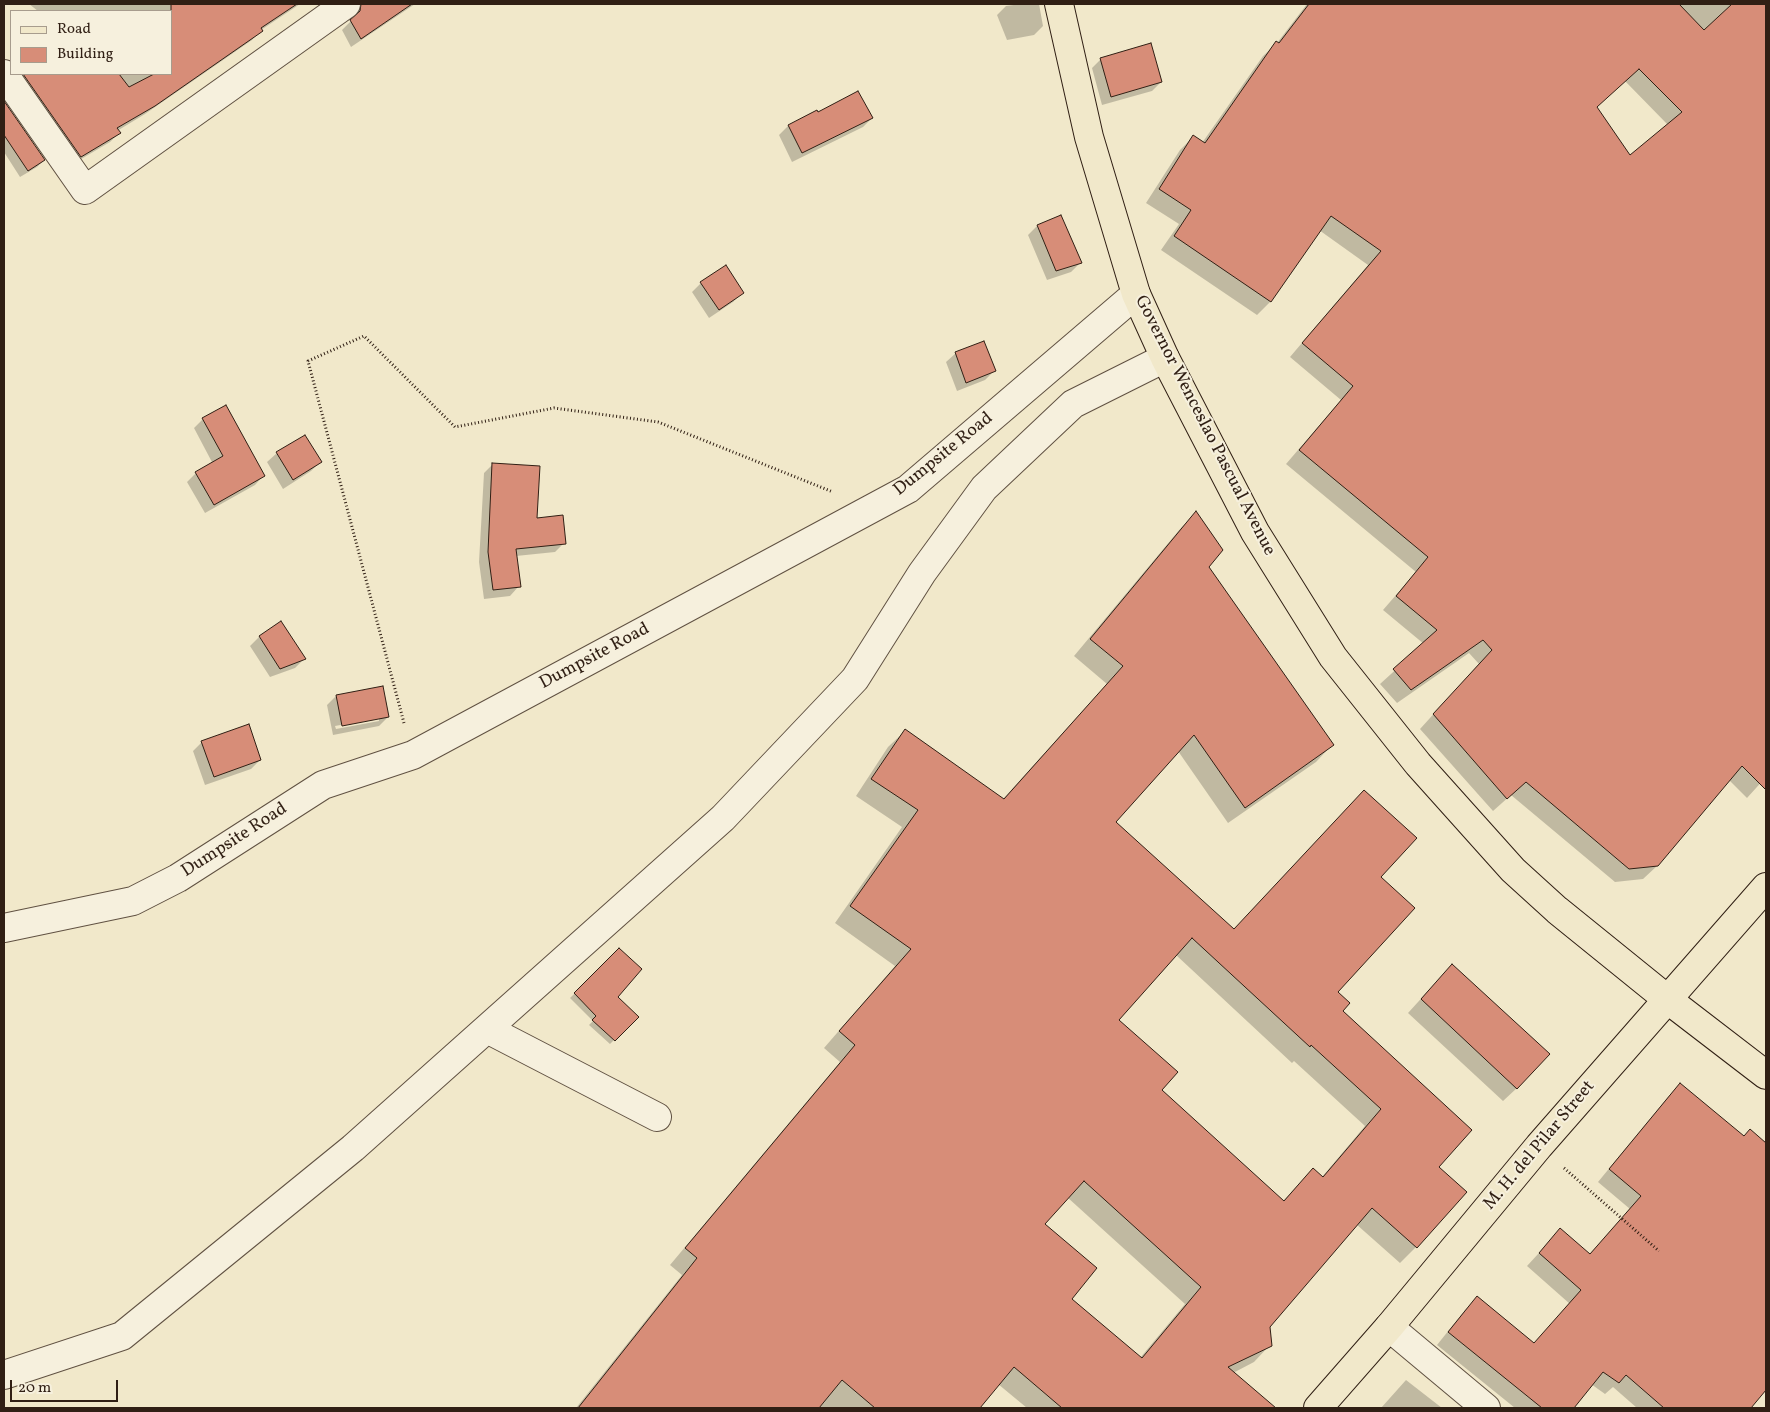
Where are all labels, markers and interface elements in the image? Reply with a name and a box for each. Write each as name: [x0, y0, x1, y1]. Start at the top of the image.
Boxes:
legend: [10, 10, 172, 75]
text: Road: [57, 19, 91, 40]
text: Building: [57, 44, 113, 65]
street label: Governor Wenceslao Pascual Avenue: [1129, 292, 1279, 560]
street label: Dumpsite Road: [890, 408, 998, 502]
street label: Dumpsite Road: [536, 619, 654, 695]
street label: Dumpsite Road: [178, 799, 292, 883]
street label: M. H. del Pilar Street: [1480, 1077, 1600, 1215]
scale bar: [12, 1370, 120, 1402]
text: 20 m: [18, 1378, 51, 1399]

